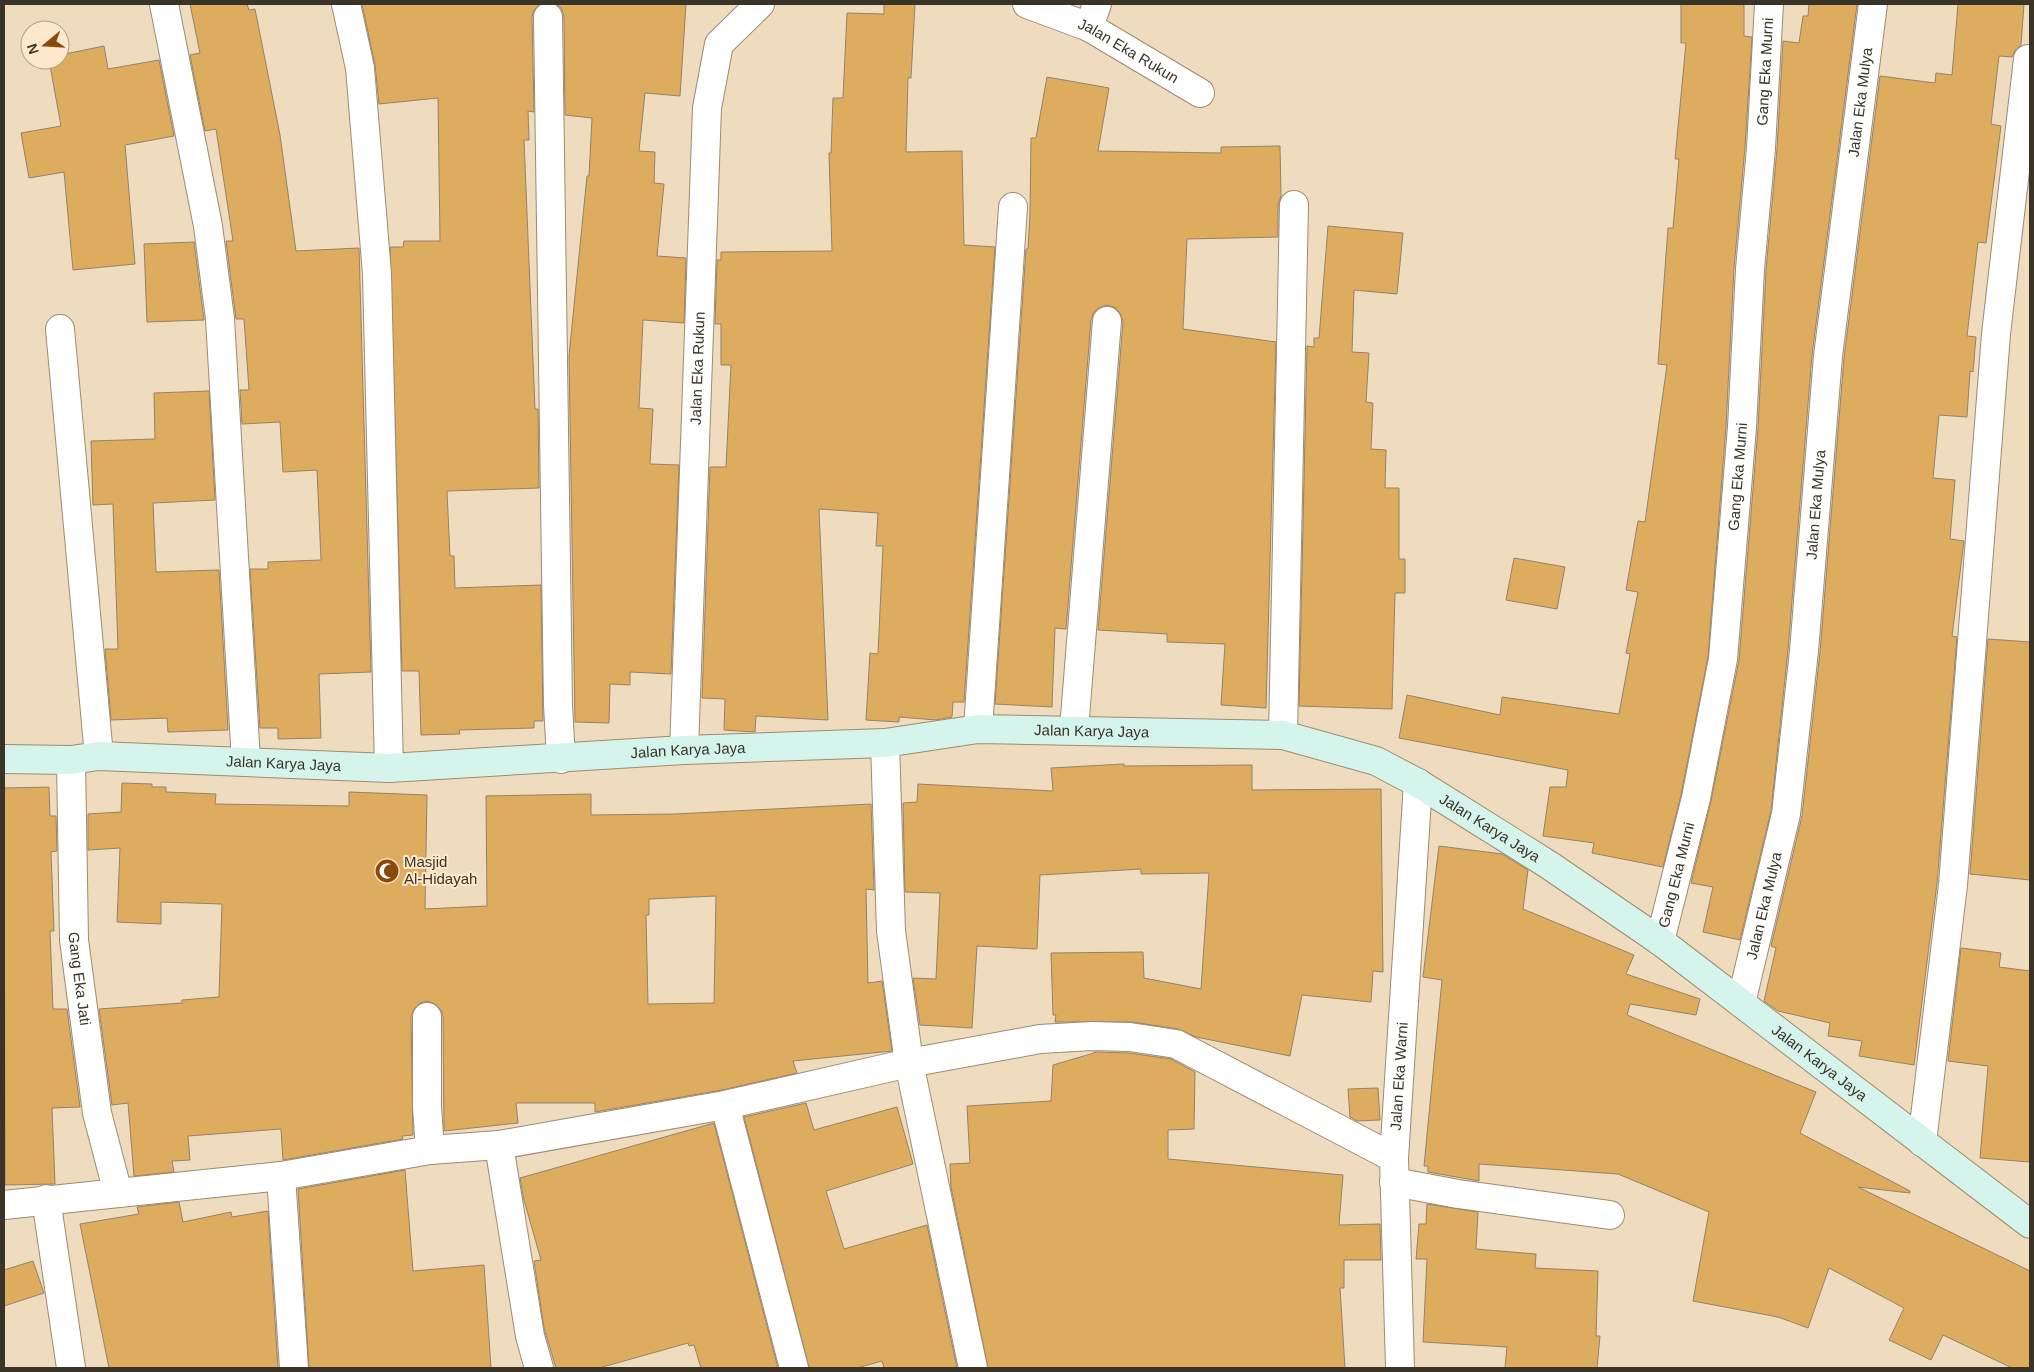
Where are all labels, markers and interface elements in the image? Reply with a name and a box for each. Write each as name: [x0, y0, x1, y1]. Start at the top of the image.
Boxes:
street label: Jalan Eka Rukun: [1076, 15, 1182, 86]
street label: Gang Eka Murni: [1753, 17, 1776, 126]
north arrow: [20, 20, 70, 70]
text: N: [23, 42, 42, 56]
street label: Jalan Eka Mulya: [1845, 46, 1875, 158]
street label: Jalan Eka Rukun: [687, 311, 708, 425]
street label: Gang Eka Murni: [1725, 422, 1750, 531]
street label: Jalan Eka Mulya: [1802, 449, 1828, 560]
street label: Jalan Karya Jaya: [1034, 721, 1150, 740]
street label: Jalan Karya Jaya: [630, 739, 746, 761]
street label: Jalan Karya Jaya: [226, 752, 342, 774]
street label: Jalan Karya Jaya: [1437, 790, 1544, 866]
street label: Gang Eka Murni: [1655, 820, 1698, 930]
street label: Jalan Eka Mulya: [1743, 849, 1785, 961]
place label: Masjid Al-Hidayah: [404, 853, 477, 887]
mosque icon: Masjid Al-Hidayah: [374, 858, 400, 884]
street label: Gang Eka Jati: [66, 932, 94, 1026]
street label: Jalan Eka Warni: [1387, 1021, 1411, 1131]
street label: Jalan Karya Jaya: [1769, 1021, 1871, 1105]

